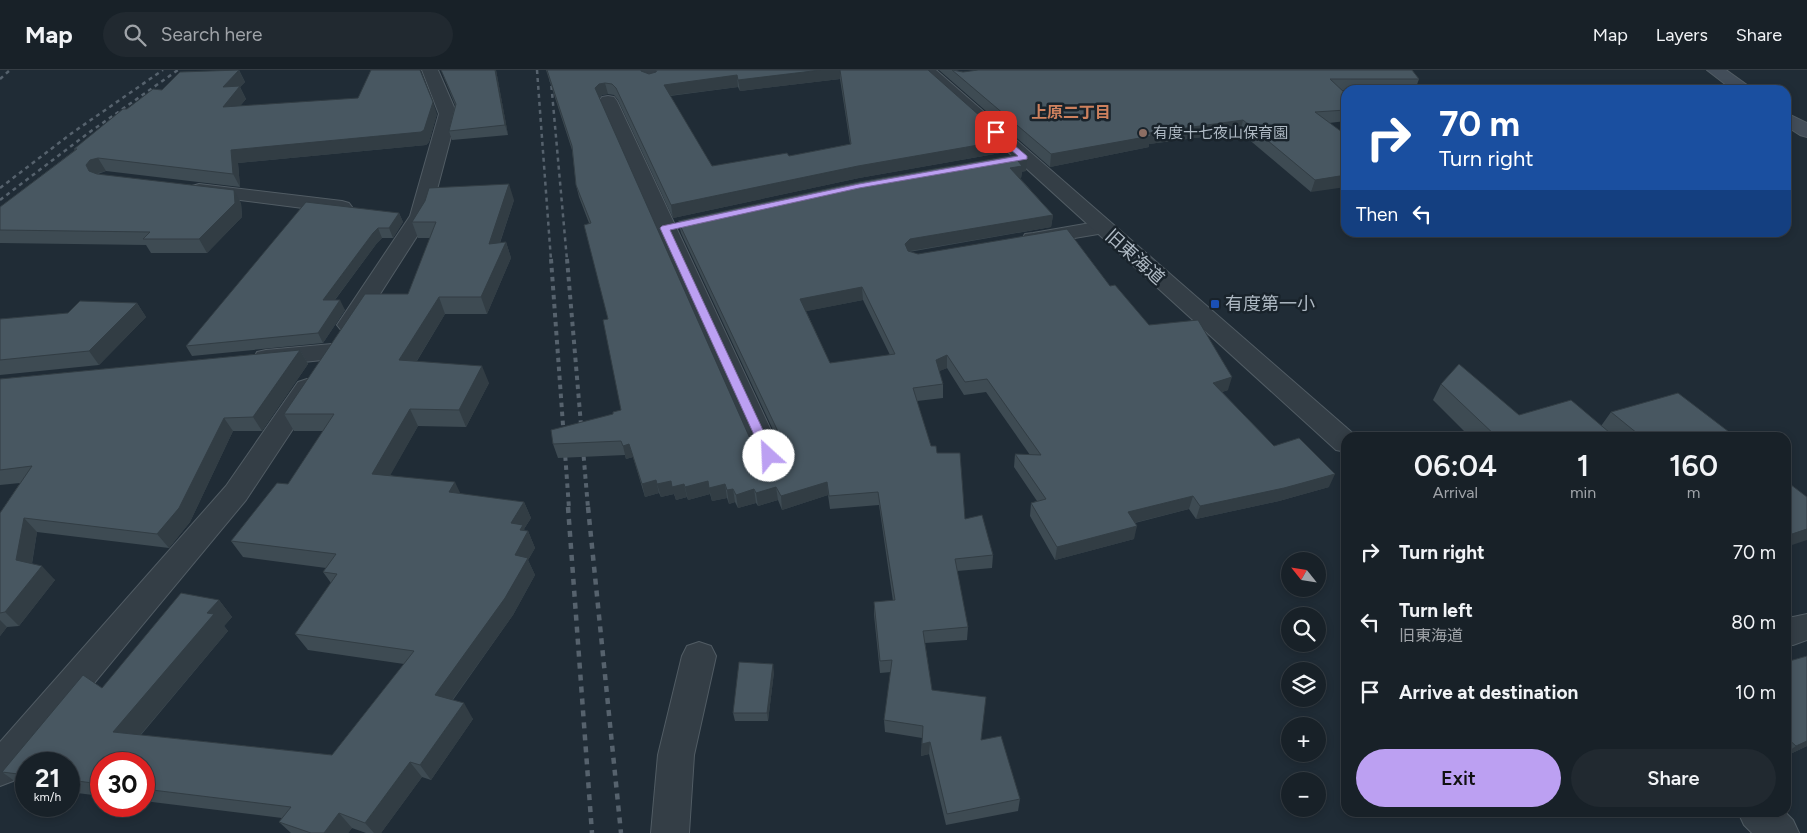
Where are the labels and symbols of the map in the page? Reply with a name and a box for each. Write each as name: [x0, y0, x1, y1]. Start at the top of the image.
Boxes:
district label: 上原二丁目: [1031, 103, 1111, 122]
pin: [975, 111, 1017, 153]
place label: 有度十七夜山保育園: [1153, 124, 1288, 142]
marker: 有度十七夜山保育園: [1137, 127, 1149, 139]
street label: 旧東海道: [1101, 225, 1169, 289]
place label: 有度第一小: [1225, 293, 1315, 315]
marker: 有度第一小: [1209, 298, 1221, 310]
position arrow: [742, 429, 794, 481]
north arrow: [1281, 552, 1326, 598]
speed limit sign: 30: [90, 752, 155, 817]

